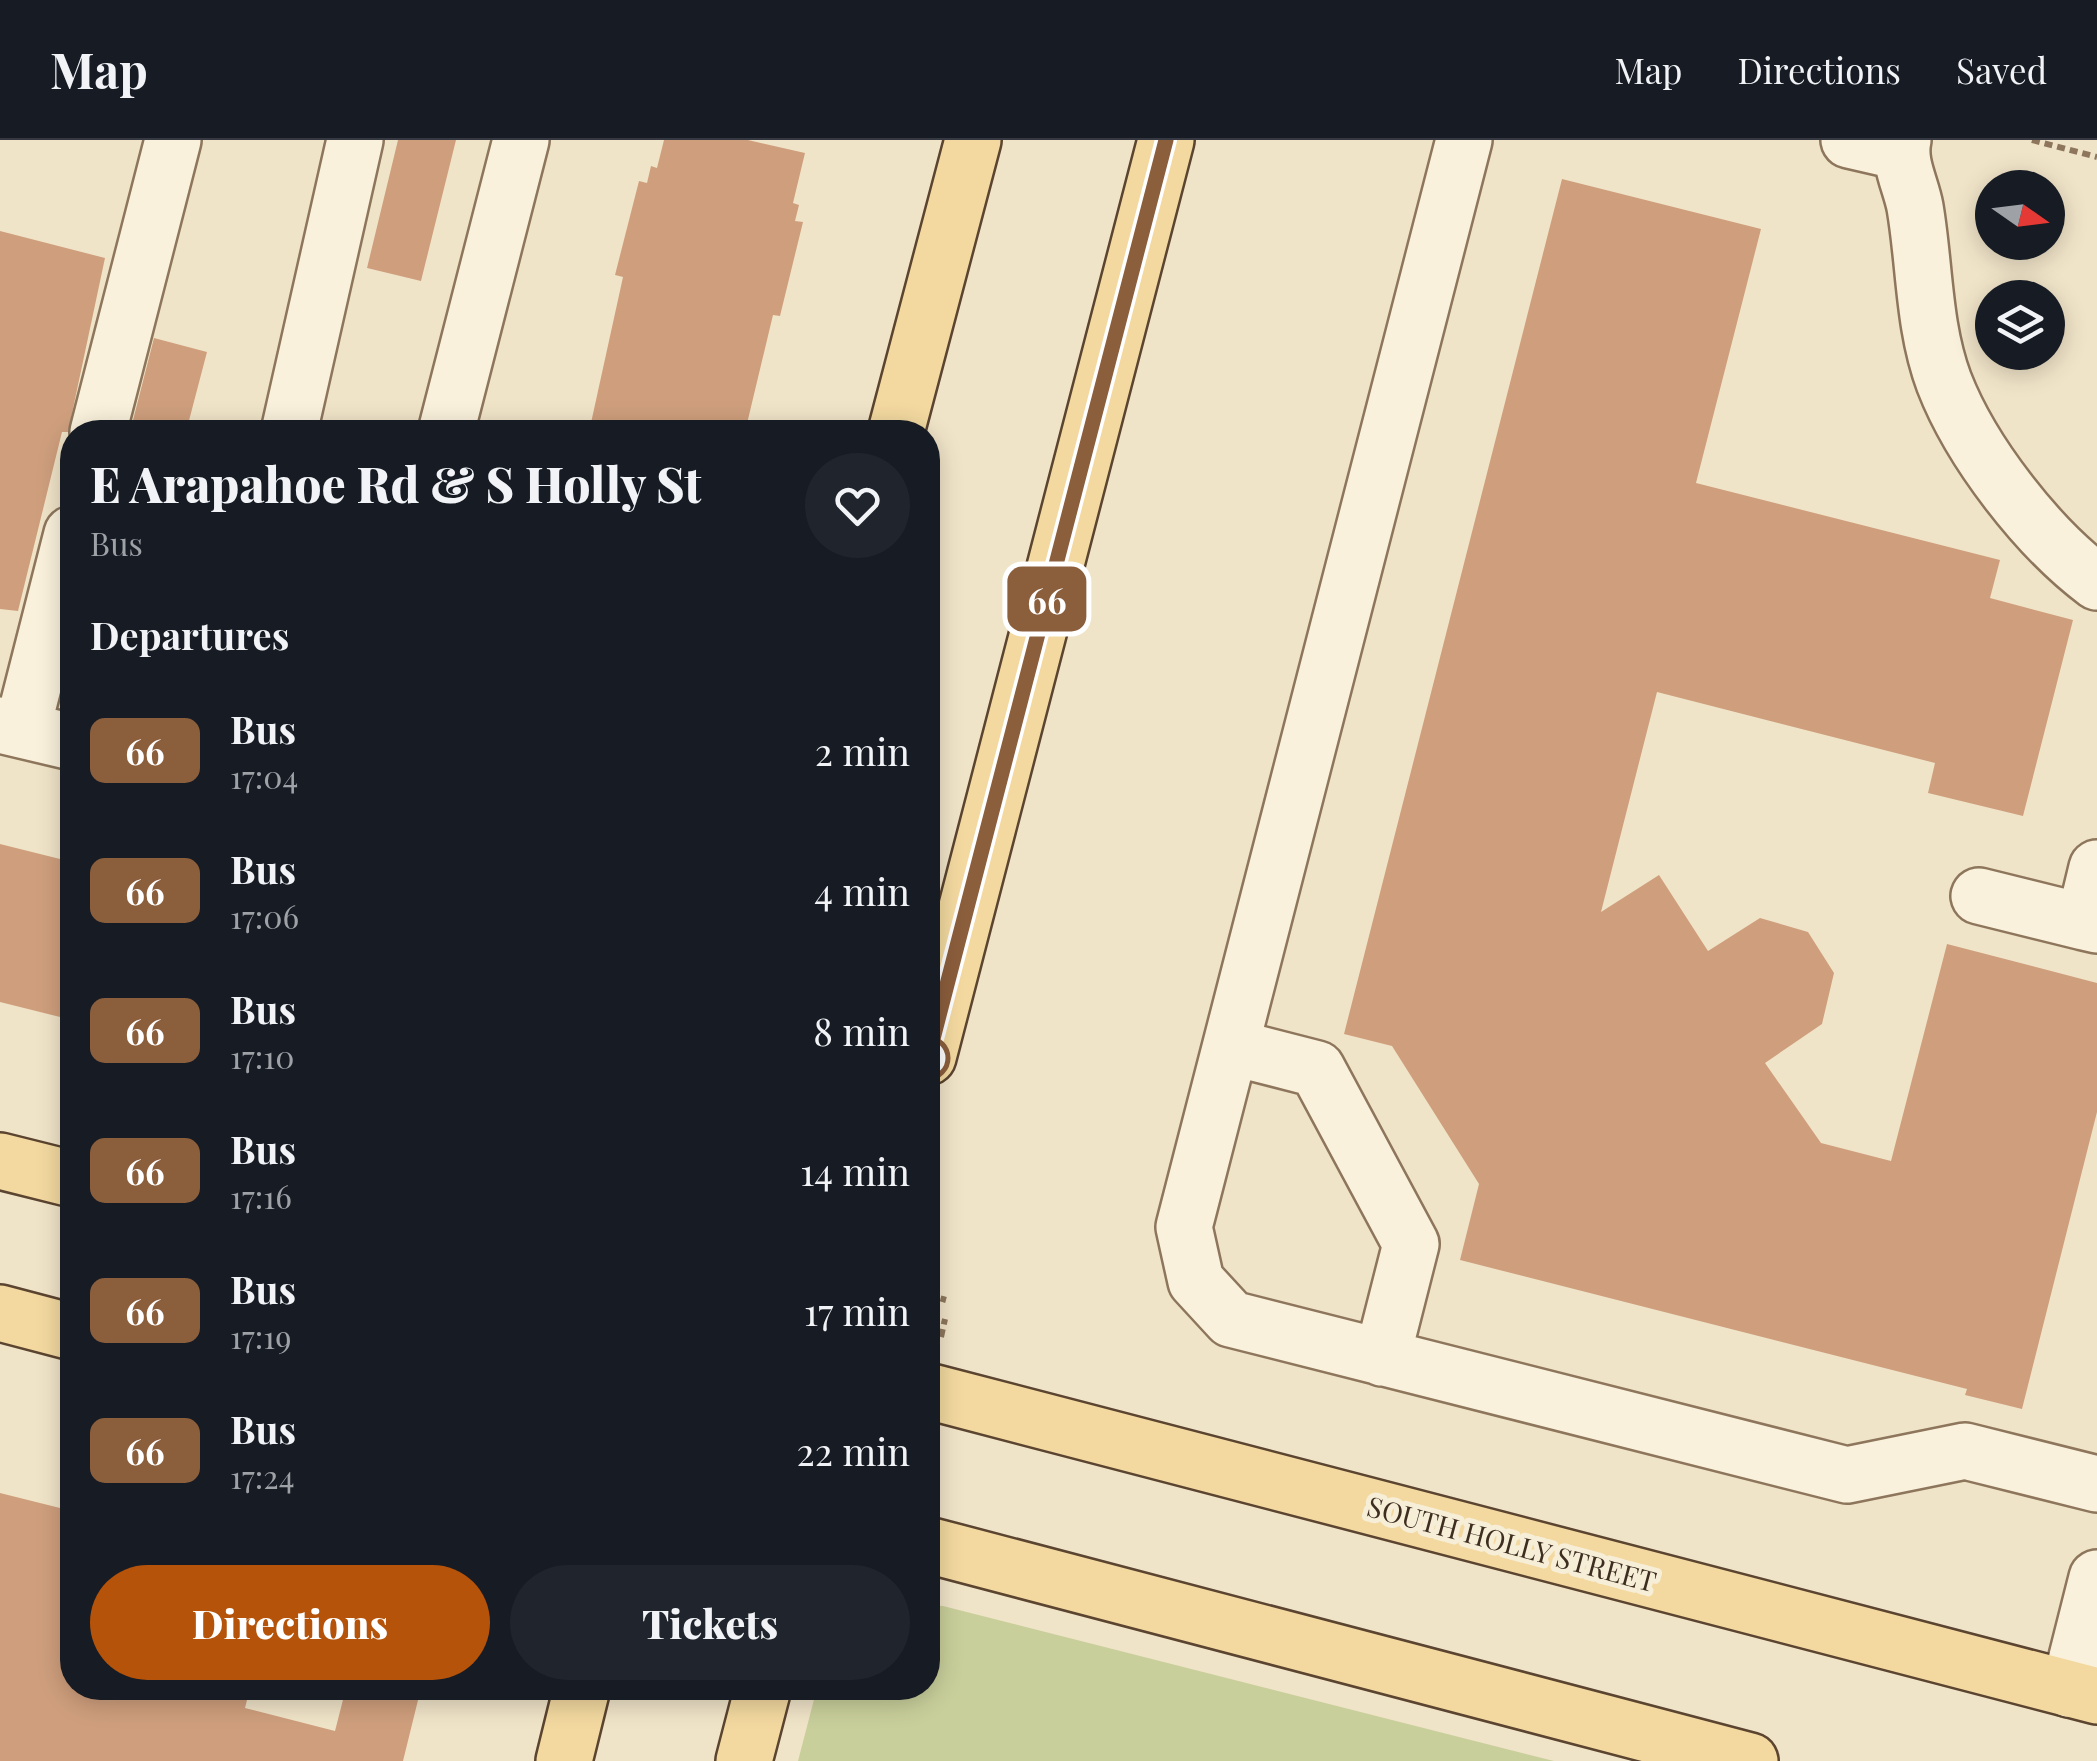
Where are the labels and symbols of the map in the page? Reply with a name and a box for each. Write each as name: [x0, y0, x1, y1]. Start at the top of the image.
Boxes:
north arrow: [1975, 170, 2065, 260]
line badge: 66: [1002, 566, 1092, 632]
unlabelled marker: [907, 1037, 949, 1079]
street label: SOUTH HOLLY STREET: [1363, 1487, 1661, 1599]

